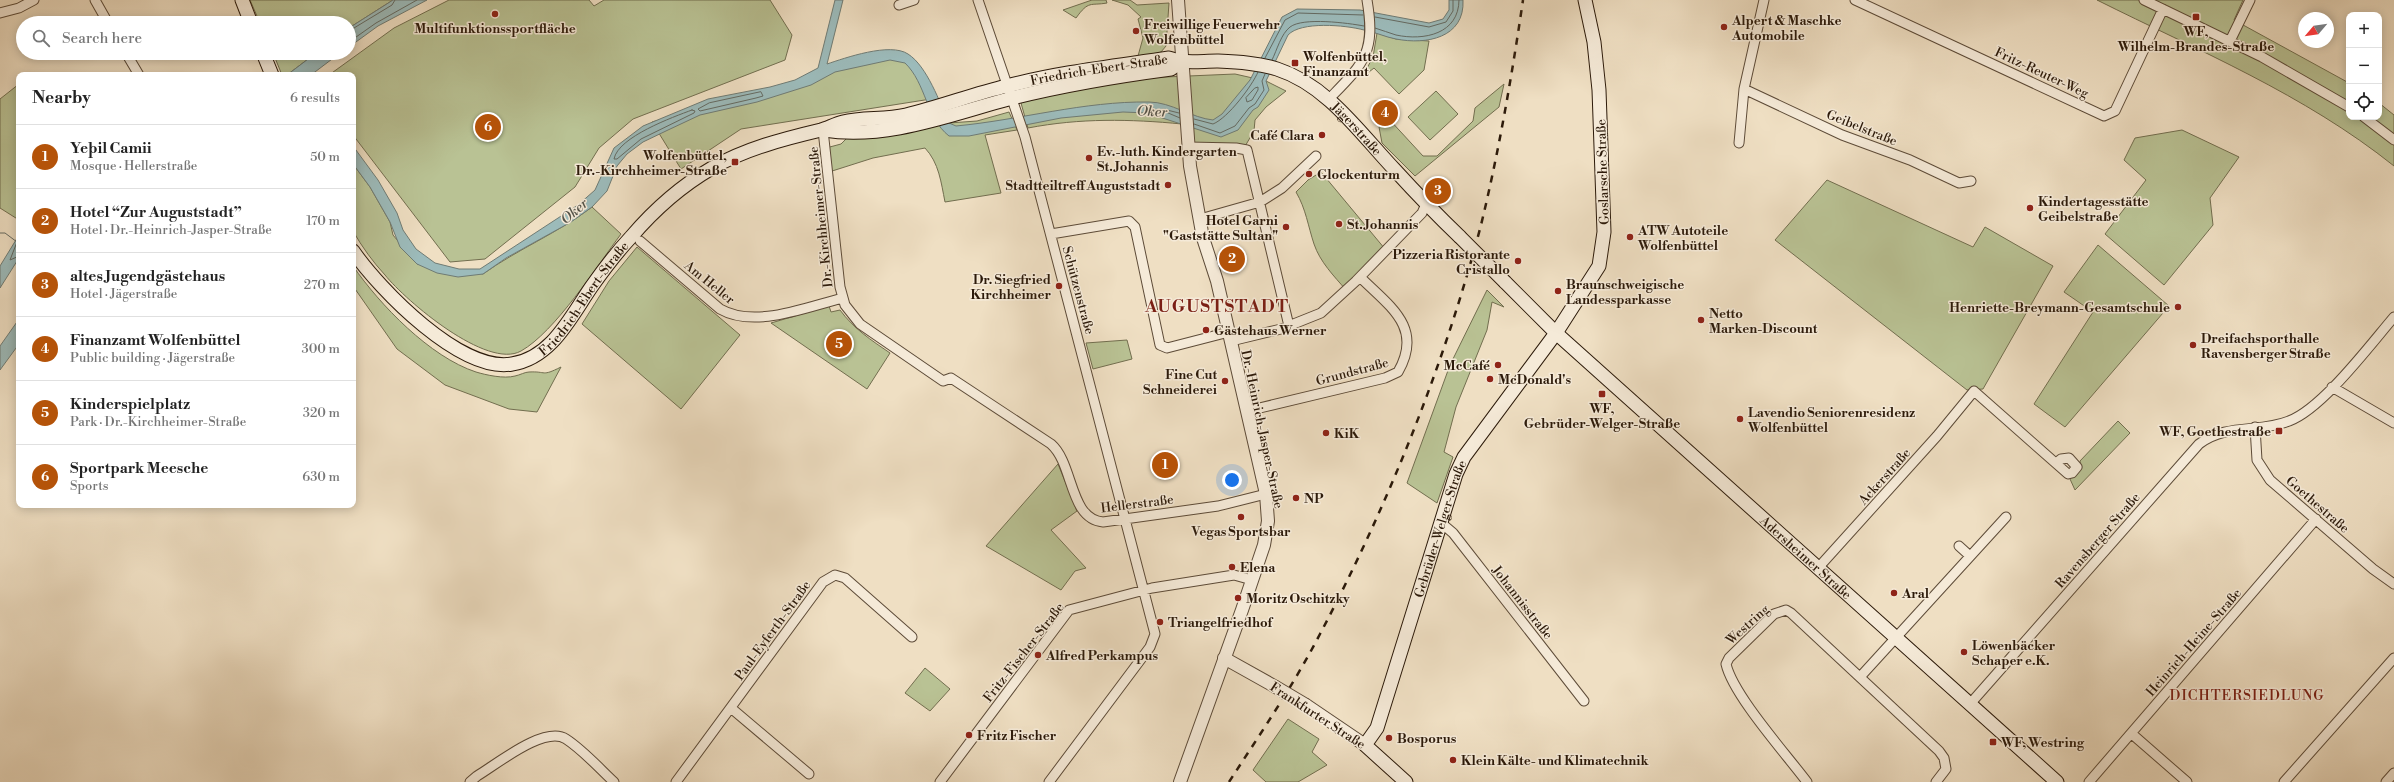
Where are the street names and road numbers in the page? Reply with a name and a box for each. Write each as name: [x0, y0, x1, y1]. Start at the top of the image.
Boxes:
street label: Fritz-Reuter-Weg: [1992, 44, 2091, 102]
street label: Friedrich-Ebert-Straße: [1029, 51, 1169, 89]
street label: Jägerstraße: [1327, 98, 1385, 160]
street label: Geibelstraße: [1824, 107, 1900, 149]
street label: Goslarsche Straße: [1593, 118, 1613, 225]
street label: Dr.-Kirchheimer-Straße: [806, 145, 836, 288]
street label: Friedrich-Ebert-Straße: [536, 238, 633, 360]
street label: Schützenstraße: [1059, 244, 1098, 337]
street label: Am Heller: [680, 257, 738, 308]
street label: Dr.-Heinrich-Jasper-Straße: [1237, 348, 1287, 510]
street label: Grundstraße: [1314, 354, 1391, 389]
street label: Ackerstraße: [1855, 445, 1915, 509]
street label: Gebrüder-Welger-Straße: [1411, 457, 1471, 600]
street label: Goethestraße: [2282, 473, 2353, 537]
street label: Ravensberger Straße: [2052, 489, 2144, 592]
street label: Hellerstraße: [1100, 492, 1175, 516]
street label: Adersheimer Straße: [1756, 512, 1855, 603]
street label: Johannisstraße: [1488, 562, 1556, 643]
street label: Paul-Eyferth-Straße: [731, 577, 815, 684]
street label: Heinrich-Heine-Straße: [2143, 585, 2245, 700]
street label: Fritz-Fischer-Straße: [980, 599, 1068, 706]
street label: Westring: [1722, 601, 1773, 649]
street label: Frankfurter Straße: [1267, 679, 1369, 753]

